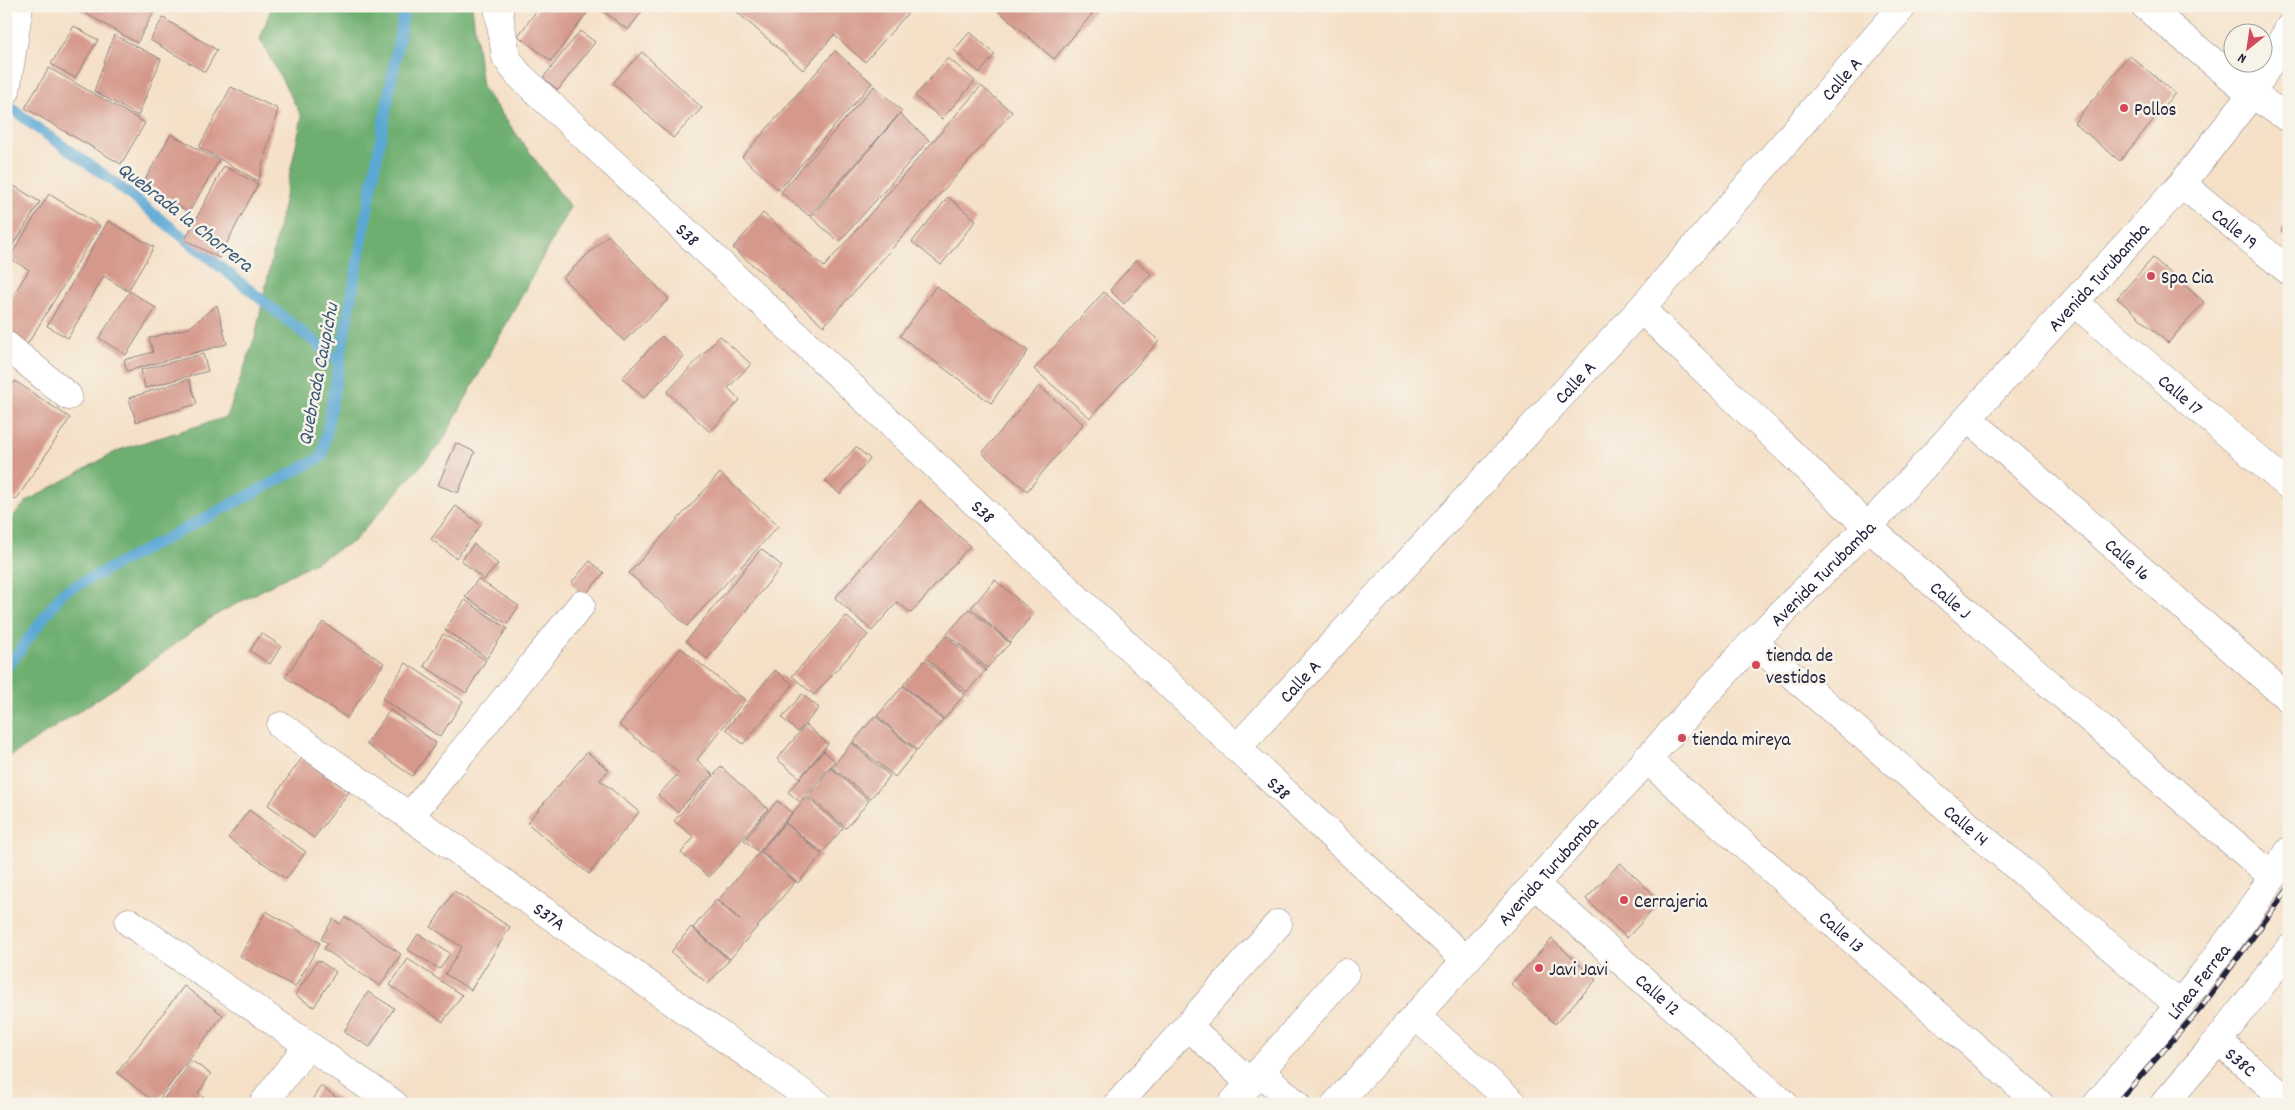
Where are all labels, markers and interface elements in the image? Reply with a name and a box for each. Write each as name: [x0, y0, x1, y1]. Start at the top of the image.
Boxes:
north arrow: [2222, 22, 2272, 72]
text: N: [2234, 47, 2250, 68]
street label: Calle A: [1817, 52, 1870, 108]
place label: Pollos: [2134, 98, 2177, 125]
marker: Pollos: [2118, 102, 2130, 114]
water label: Quebrada la Chorrera: [111, 157, 259, 281]
street label: Calle 19: [2204, 203, 2262, 257]
street label: Avenida Turubamba: [2043, 217, 2158, 339]
street label: S38: [668, 218, 704, 255]
place label: Spa Cia: [2161, 266, 2214, 293]
marker: Spa Cia: [2145, 270, 2157, 282]
water label: Quebrada Caupichu: [292, 300, 348, 448]
street label: Calle A: [1550, 356, 1604, 412]
street label: Calle 17: [2150, 369, 2207, 423]
street label: S38: [963, 495, 1000, 531]
street label: Avenida Turubamba: [1766, 516, 1885, 634]
street label: Calle 16: [2097, 533, 2155, 589]
street label: Calle J: [1923, 576, 1976, 627]
place label: tienda de vestidos: [1766, 644, 1833, 693]
street label: Calle A: [1275, 655, 1329, 710]
marker: tienda de vestidos: [1750, 659, 1762, 671]
place label: tienda mireya: [1692, 728, 1791, 755]
marker: tienda mireya: [1676, 732, 1688, 744]
street label: S38: [1259, 772, 1295, 808]
street label: Calle 14: [1936, 800, 1993, 854]
street label: Avenida Turubamba: [1493, 811, 1607, 933]
place label: Cerrajeria: [1634, 890, 1709, 917]
marker: Cerrajeria: [1618, 894, 1630, 906]
street label: S37A: [526, 897, 570, 939]
street label: Calle 13: [1811, 906, 1869, 961]
street label: Línea Ferrea: [2162, 938, 2239, 1027]
place label: Javi Javi: [1549, 958, 1608, 985]
marker: Javi Javi: [1533, 962, 1545, 974]
street label: Calle 12: [1628, 969, 1685, 1024]
street label: S38C: [2218, 1043, 2261, 1085]

